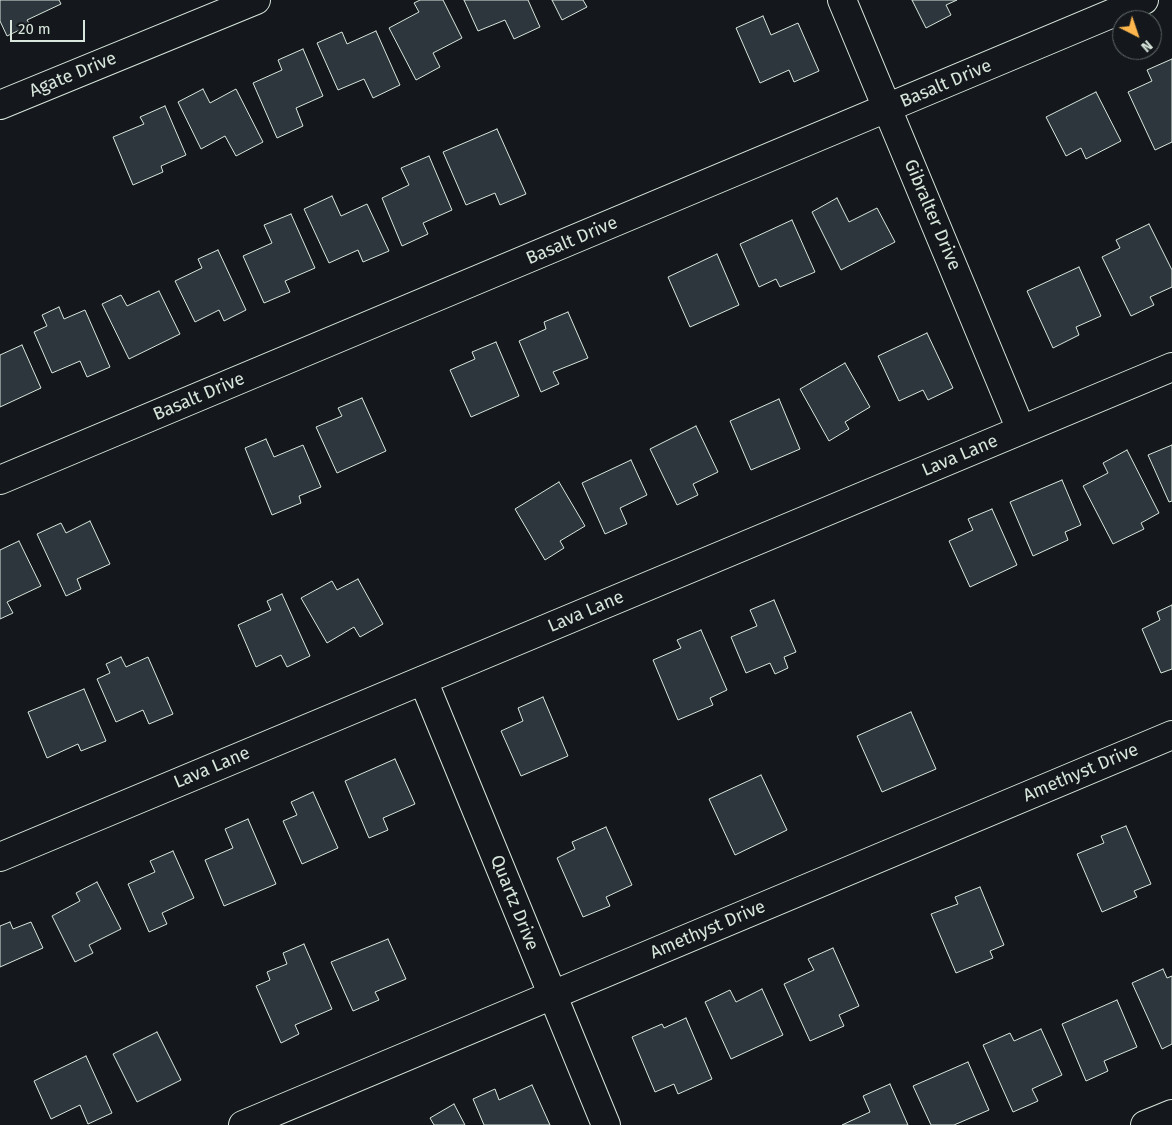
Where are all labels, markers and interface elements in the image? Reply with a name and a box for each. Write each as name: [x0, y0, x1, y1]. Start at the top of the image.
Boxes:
scale bar: [12, 10, 88, 42]
north arrow: [1112, 10, 1162, 60]
text: 20 m: [18, 20, 51, 38]
text: N: [1137, 36, 1156, 55]
street label: Agate Drive: [26, 48, 120, 102]
street label: Basalt Drive: [897, 55, 995, 113]
street label: Gibralter Drive: [899, 156, 965, 274]
street label: Basalt Drive: [523, 212, 621, 270]
street label: Basalt Drive: [150, 368, 248, 426]
street label: Lava Lane: [919, 430, 1001, 482]
street label: Lava Lane: [545, 586, 627, 638]
street label: Amethyst Drive: [1020, 739, 1142, 807]
street label: Lava Lane: [171, 742, 253, 794]
street label: Quartz Drive: [485, 852, 543, 954]
street label: Amethyst Drive: [647, 896, 769, 964]

